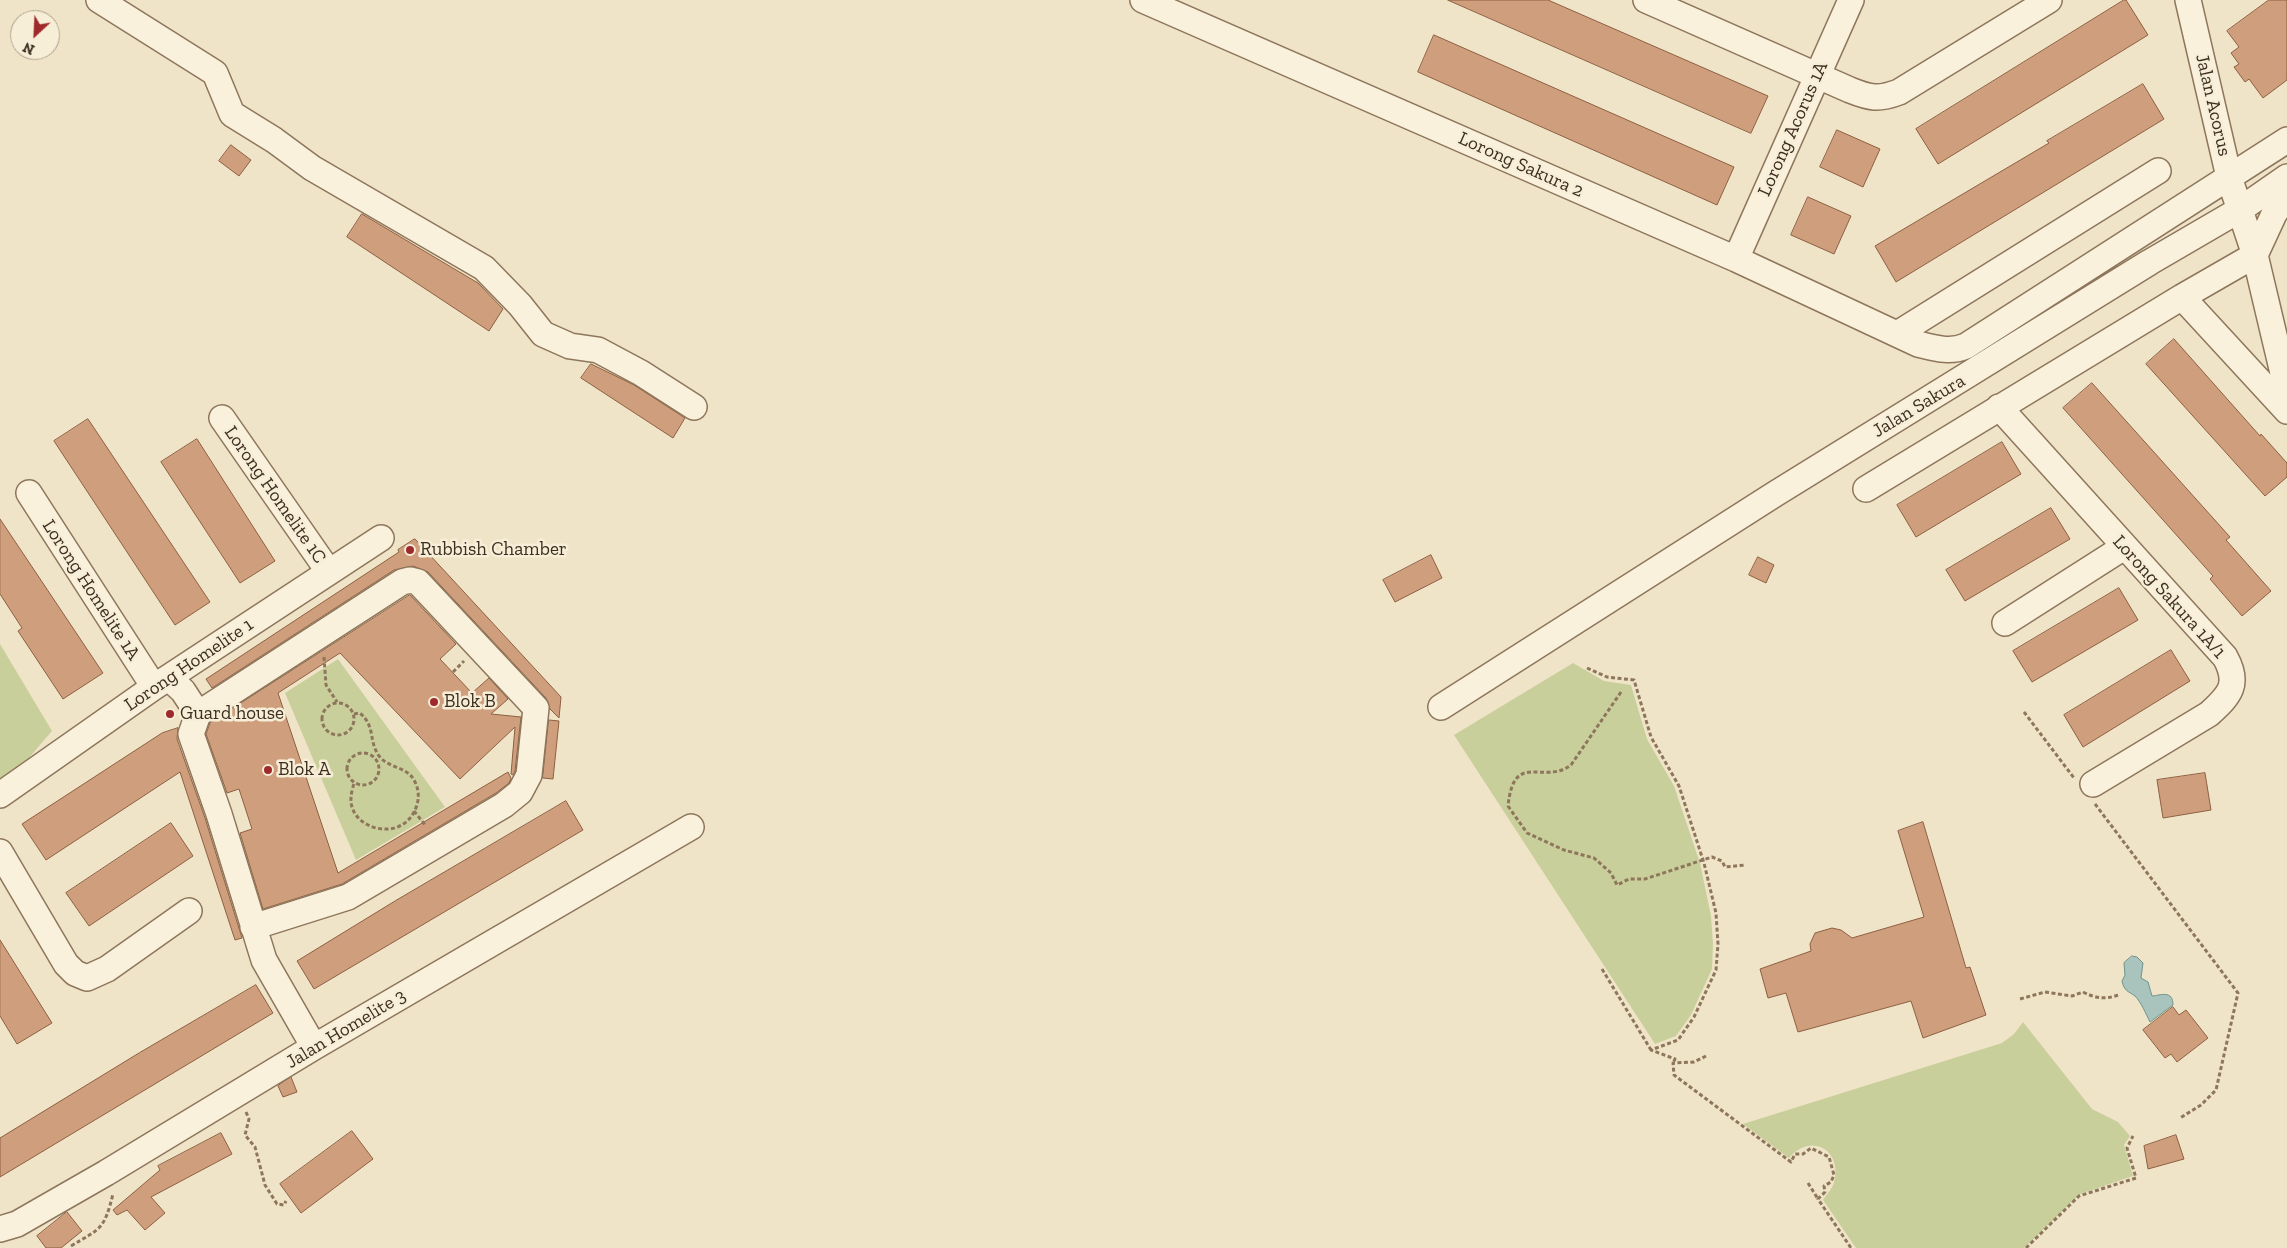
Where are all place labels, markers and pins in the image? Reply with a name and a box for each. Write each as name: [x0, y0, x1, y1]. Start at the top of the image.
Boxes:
place label: Rubbish Chamber: [420, 539, 567, 561]
marker: Rubbish Chamber: [404, 544, 416, 556]
place label: Blok B: [444, 691, 496, 713]
marker: Blok B: [428, 696, 440, 708]
place label: Guard house: [180, 703, 284, 725]
marker: Guard house: [164, 708, 176, 720]
place label: Blok A: [278, 759, 331, 781]
marker: Blok A: [262, 764, 274, 776]

